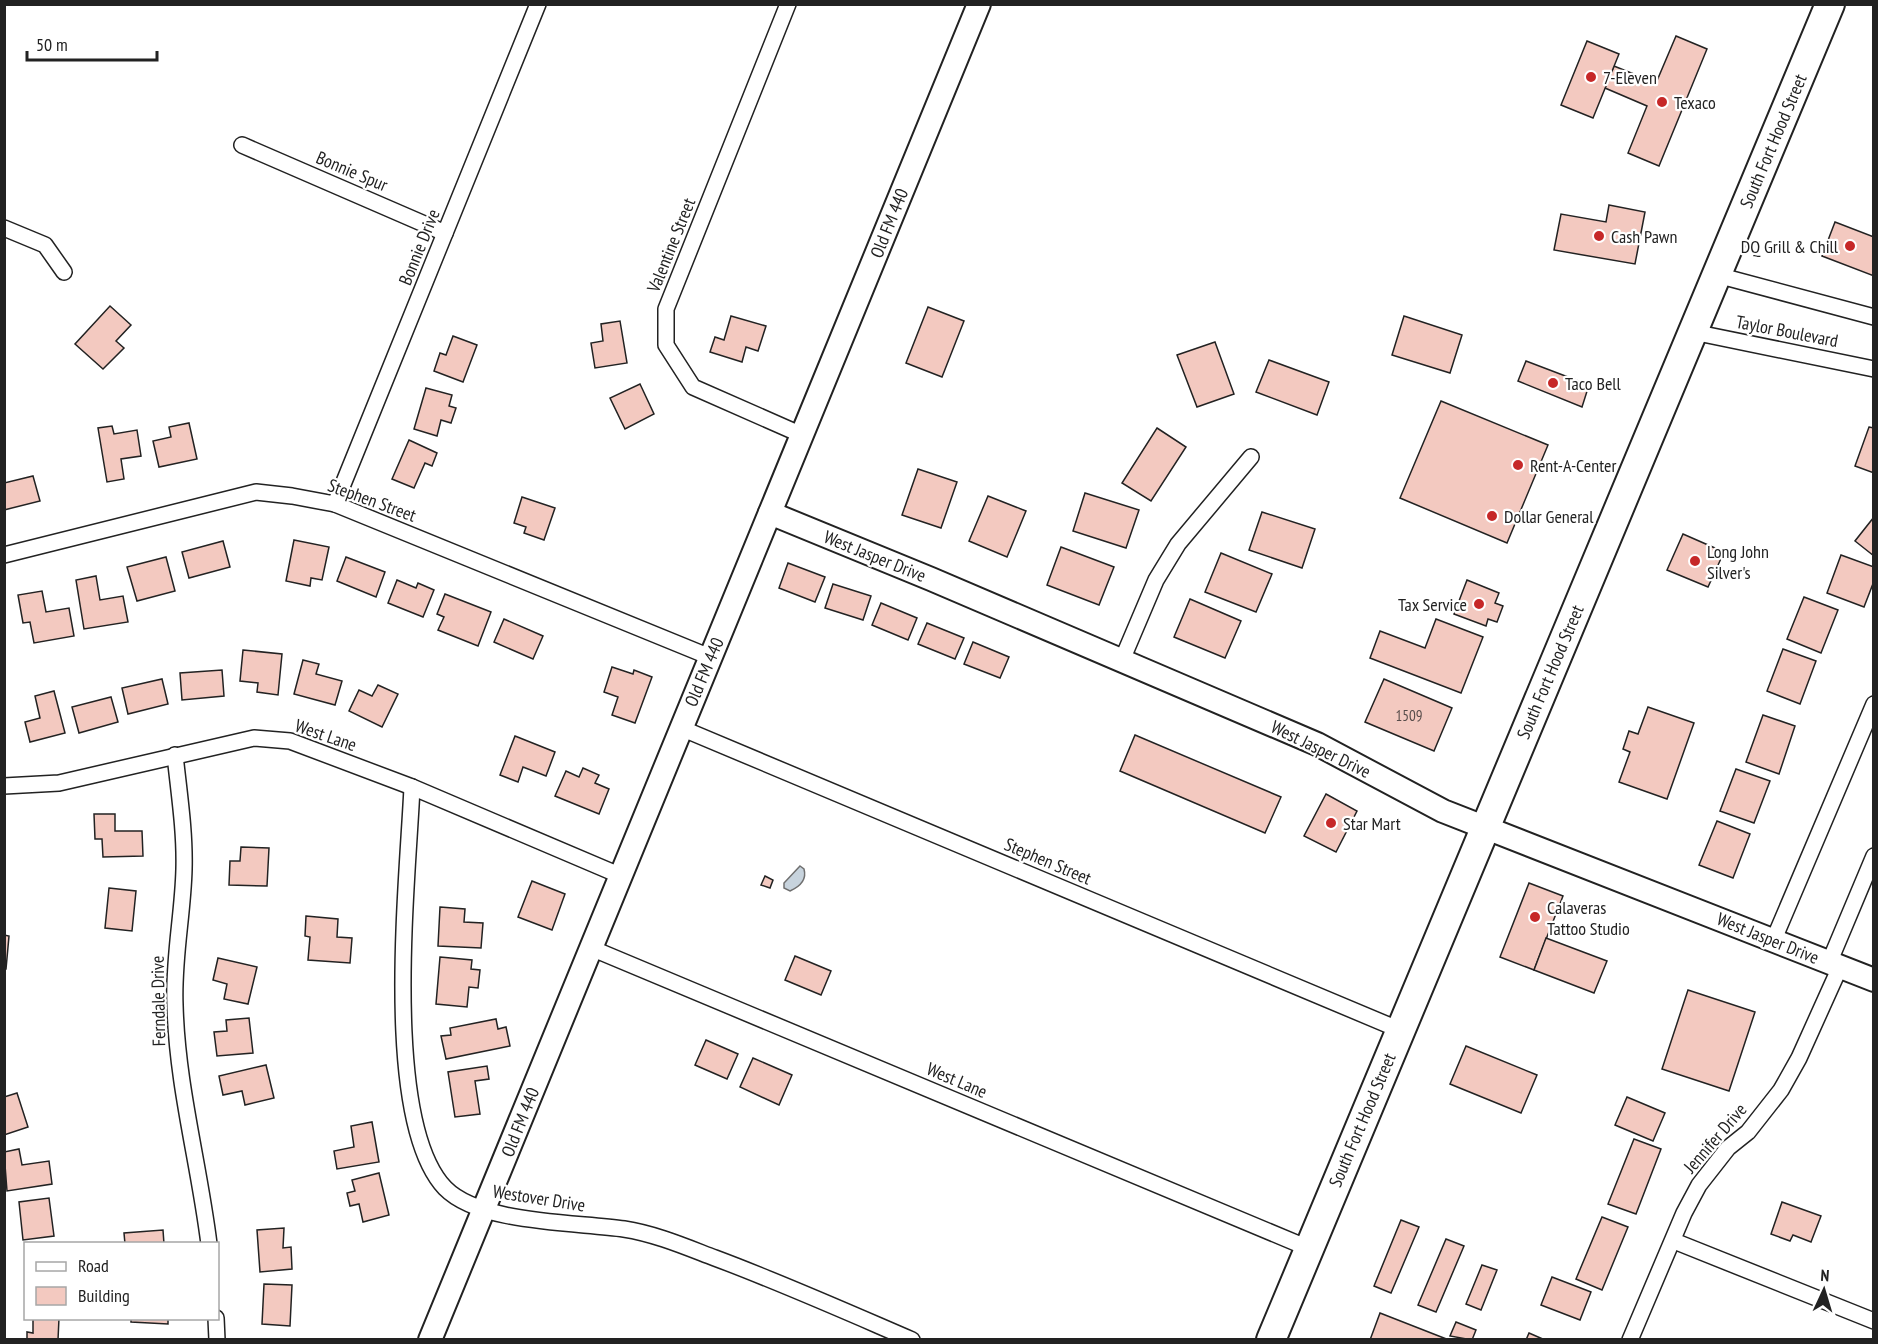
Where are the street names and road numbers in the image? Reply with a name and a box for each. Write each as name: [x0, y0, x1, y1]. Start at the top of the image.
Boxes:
street label: South Fort Hood Street: [1734, 70, 1812, 211]
street label: Bonnie Spur: [313, 146, 391, 196]
street label: Old FM 440: [865, 185, 913, 261]
street label: Valentine Street: [641, 194, 700, 296]
street label: Bonnie Drive: [393, 206, 445, 288]
street label: Taylor Boulevard: [1734, 310, 1840, 352]
street label: Stephen Street: [325, 473, 419, 527]
street label: West Jasper Drive: [821, 525, 929, 587]
street label: South Fort Hood Street: [1511, 601, 1589, 742]
street label: Old FM 440: [679, 634, 729, 710]
street label: West Lane: [292, 714, 360, 756]
street label: West Jasper Drive: [1267, 715, 1375, 783]
street label: Stephen Street: [1001, 832, 1095, 890]
street label: West Jasper Drive: [1714, 907, 1822, 969]
street label: Ferndale Drive: [146, 955, 170, 1047]
street label: South Fort Hood Street: [1323, 1049, 1401, 1190]
street label: West Lane: [923, 1057, 991, 1103]
street label: Old FM 440: [496, 1084, 544, 1160]
street label: Jennifer Drive: [1678, 1098, 1752, 1178]
street label: Westover Drive: [491, 1179, 587, 1217]

